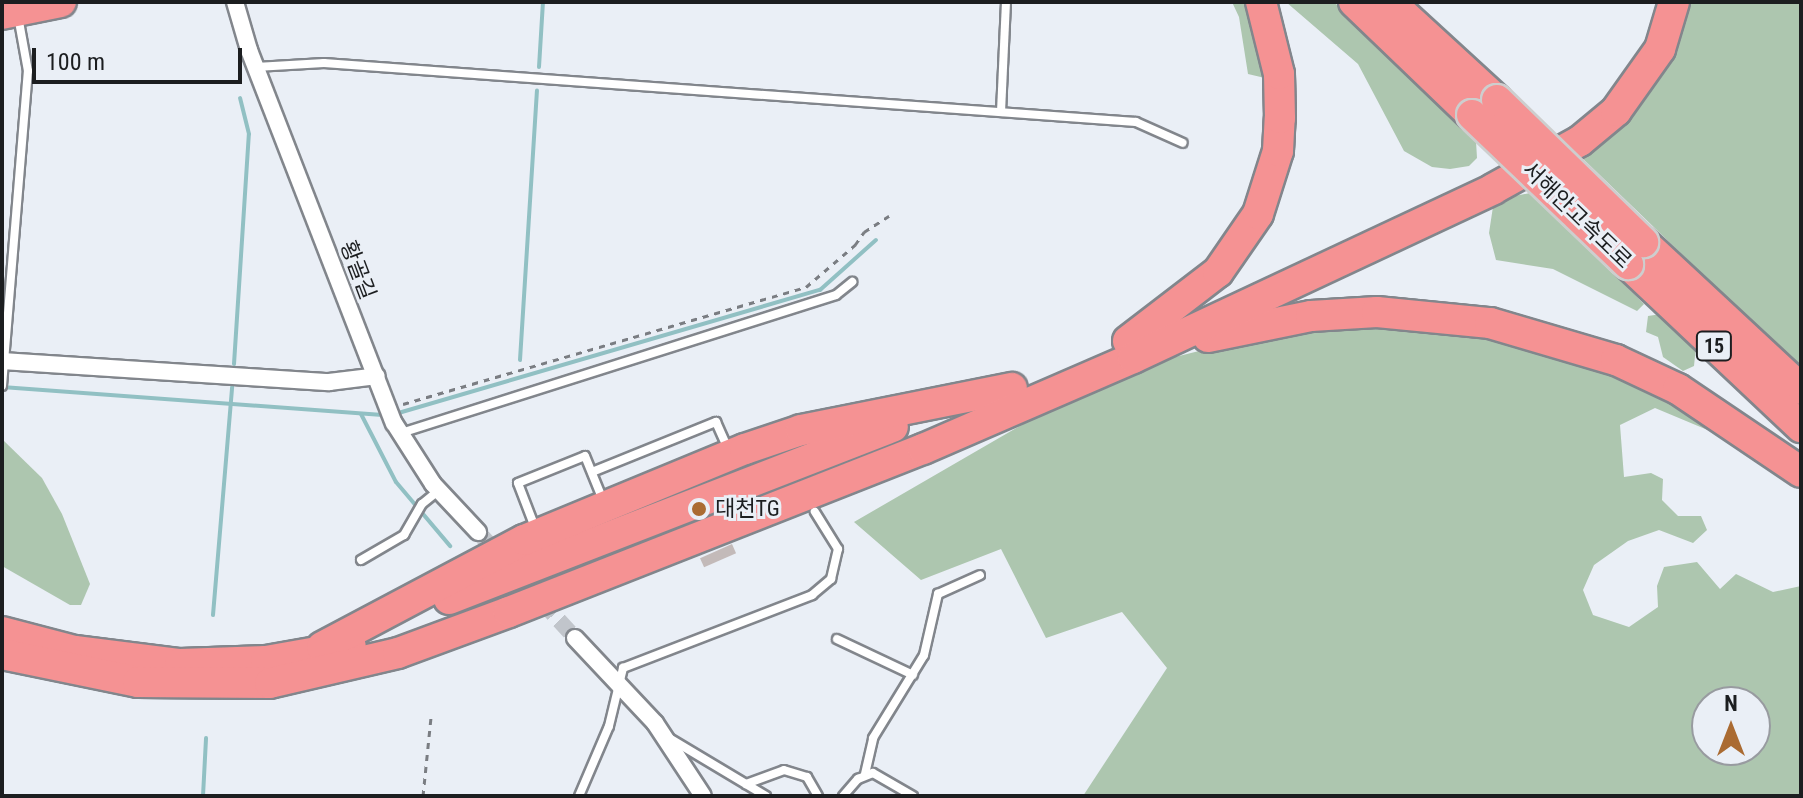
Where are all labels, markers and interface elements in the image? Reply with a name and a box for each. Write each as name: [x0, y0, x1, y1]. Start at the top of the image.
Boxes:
scale bar: [36, 32, 246, 82]
text: 100 m: [46, 48, 105, 76]
street label: 서해안고속도로: [1517, 156, 1637, 274]
street label: 황골길: [335, 237, 381, 303]
road number: 15: [1694, 330, 1734, 362]
place label: 대천TG: [715, 496, 780, 522]
marker: 대천TG: [690, 500, 708, 518]
north arrow: [1691, 686, 1771, 766]
text: N: [1724, 691, 1738, 716]

